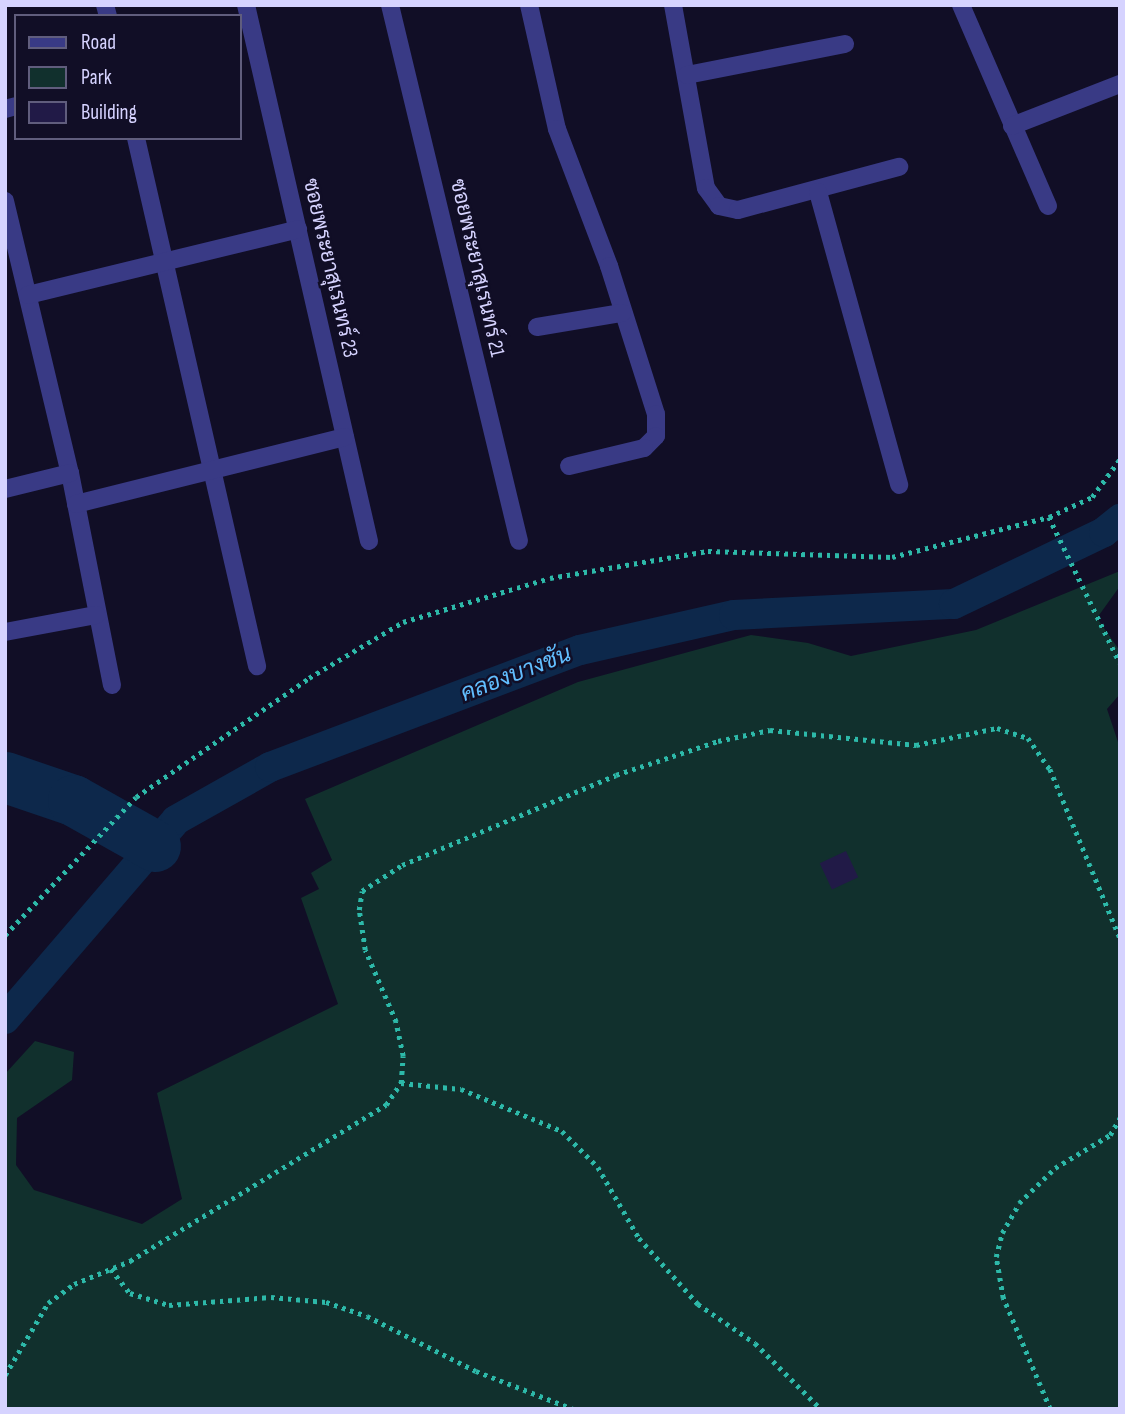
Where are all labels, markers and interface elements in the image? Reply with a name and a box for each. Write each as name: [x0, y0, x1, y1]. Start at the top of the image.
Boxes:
legend: [14, 14, 242, 140]
text: Road: [81, 30, 116, 55]
text: Park: [81, 65, 112, 90]
text: Building: [81, 100, 137, 125]
street label: ซอยพระยาสุเรนทร์ 23: [297, 176, 363, 360]
street label: ซอยพระยาสุเรนทร์ 21: [444, 177, 510, 359]
water label: คลองบางชัน: [457, 640, 575, 708]

